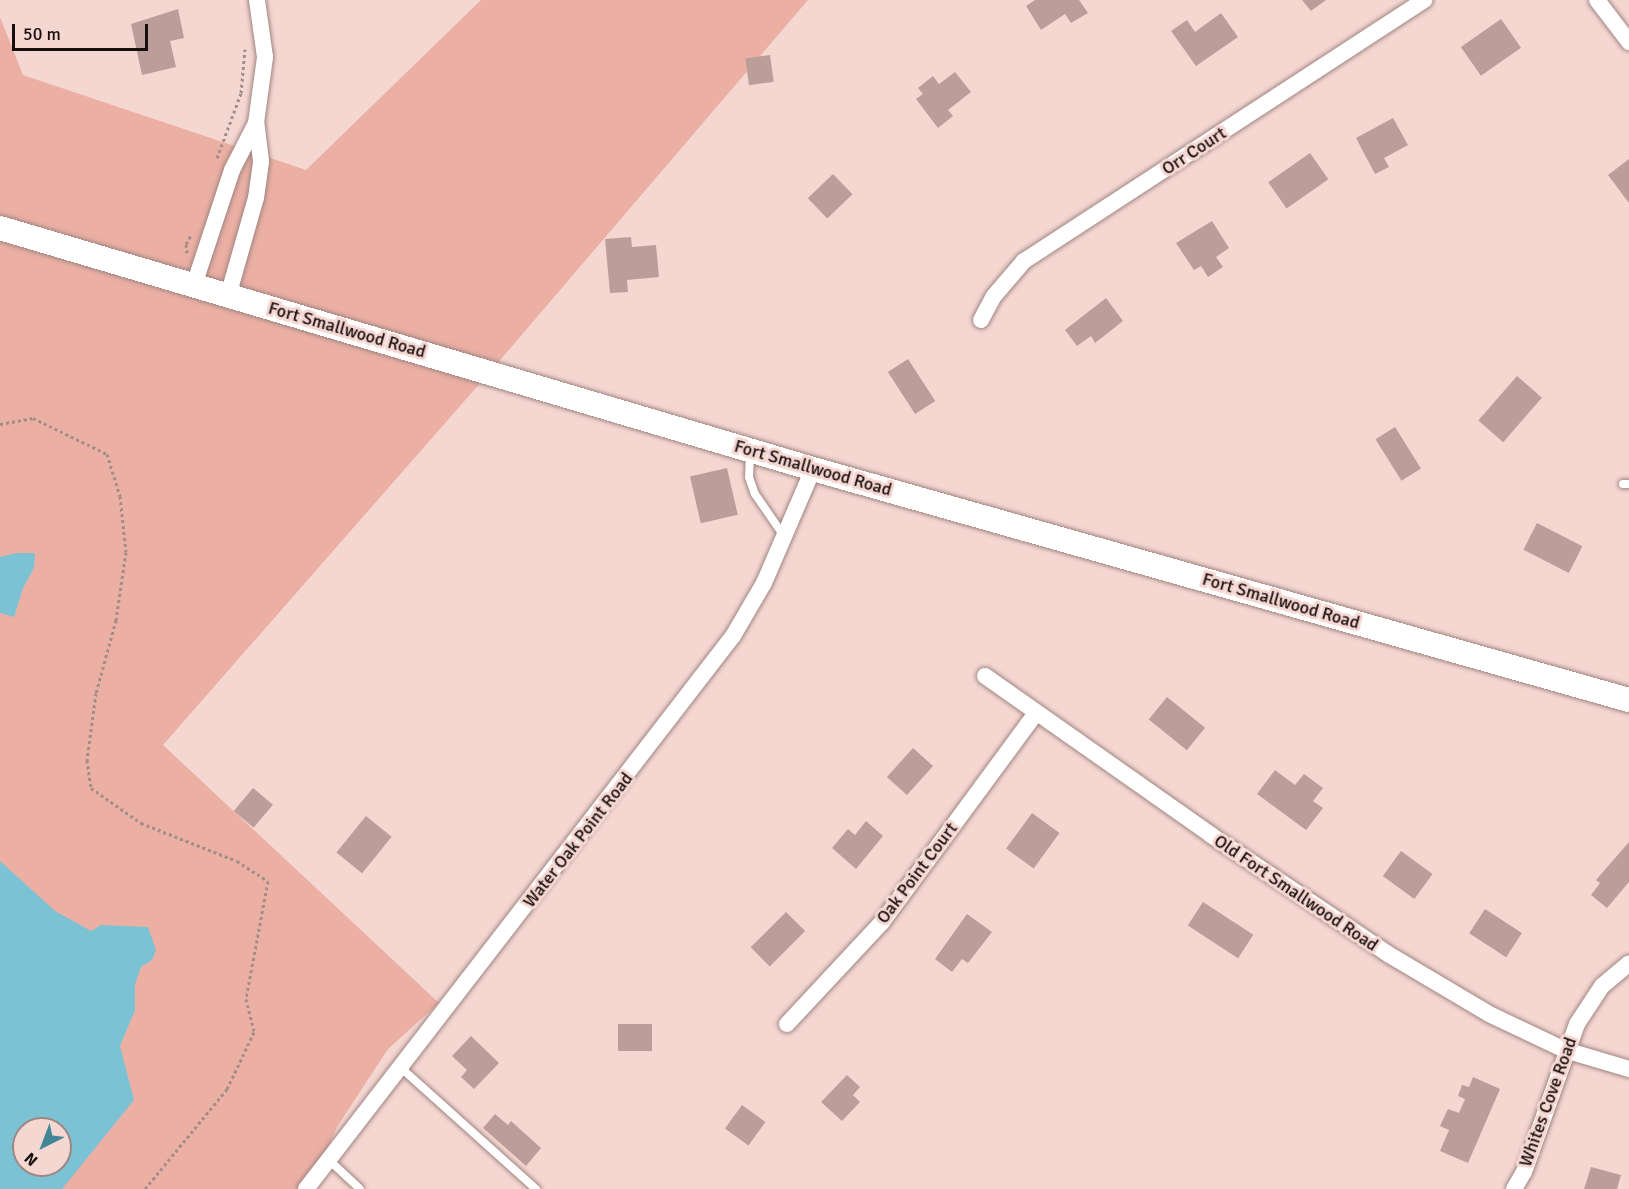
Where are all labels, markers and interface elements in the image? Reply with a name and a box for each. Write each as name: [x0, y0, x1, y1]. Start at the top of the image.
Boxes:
scale bar: [15, 12, 152, 50]
text: 50 m: [23, 23, 61, 45]
street label: Orr Court: [1158, 122, 1230, 180]
street label: Fort Smallwood Road: [266, 297, 428, 363]
street label: Fort Smallwood Road: [732, 435, 894, 501]
street label: Fort Smallwood Road: [1200, 568, 1362, 634]
street label: Water Oak Point Road: [519, 768, 637, 912]
street label: Oak Point Court: [872, 818, 962, 928]
street label: Old Fort Smallwood Road: [1210, 830, 1382, 956]
street label: Whites Cove Road: [1515, 1034, 1581, 1170]
north arrow: [12, 1117, 72, 1177]
text: N: [20, 1148, 42, 1170]

